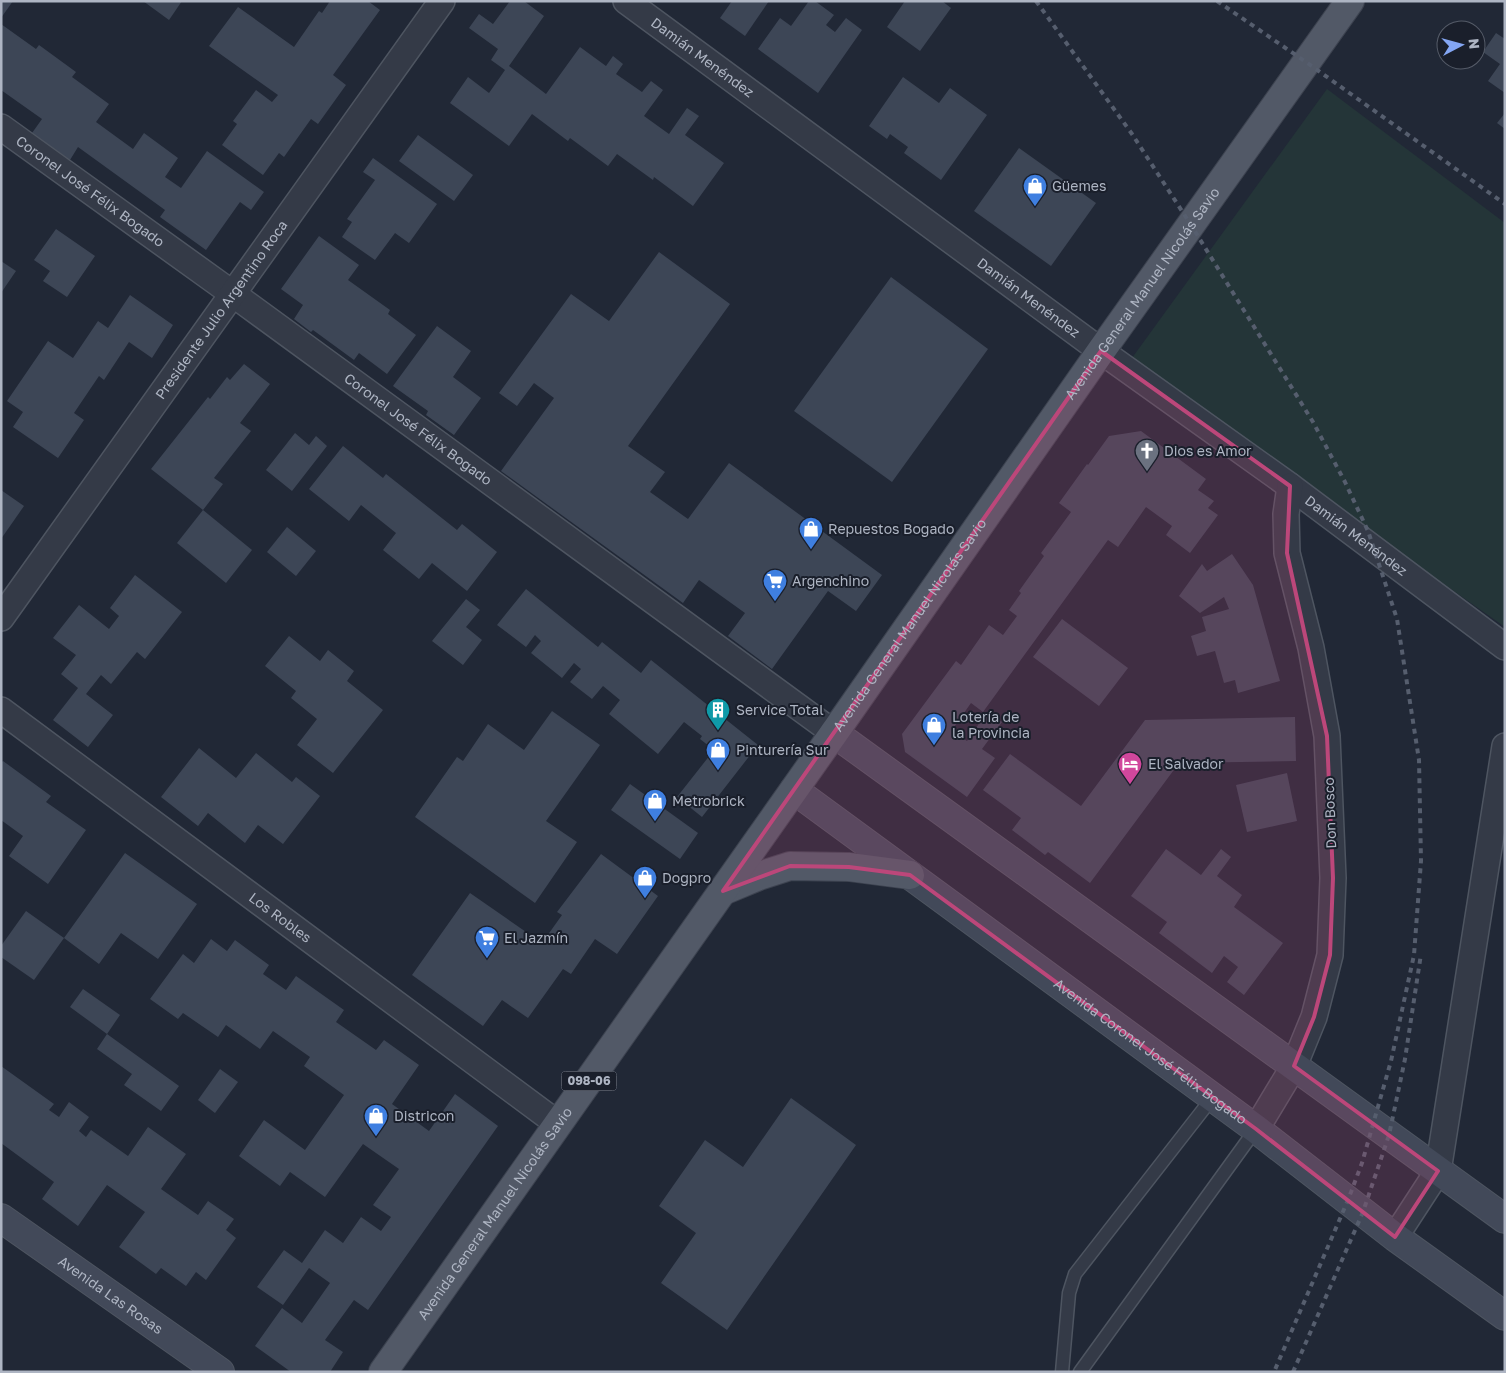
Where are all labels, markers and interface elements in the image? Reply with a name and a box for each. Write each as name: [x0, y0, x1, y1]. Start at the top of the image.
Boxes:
street label: Damián Menéndez: [648, 14, 757, 100]
north arrow: [1436, 20, 1486, 70]
text: N: [1465, 37, 1483, 50]
street label: Coronel José Félix Bogado: [13, 132, 168, 250]
shop icon: Güemes: [1022, 173, 1048, 207]
place label: Güemes: [1052, 177, 1106, 194]
street label: Avenida General Manuel Nicolás Savio: [1061, 184, 1223, 403]
street label: Presidente Julio Argentino Roca: [151, 217, 291, 402]
street label: Damián Menéndez: [974, 254, 1084, 341]
street label: Coronel José Félix Bogado: [341, 369, 496, 488]
church icon: Dios es Amor: [1134, 438, 1160, 472]
place label: Dios es Amor: [1164, 442, 1252, 459]
street label: Damián Menéndez: [1302, 491, 1411, 579]
street label: Avenida General Manuel Nicolás Savio: [829, 515, 990, 735]
shop icon: Repuestos Bogado: [798, 516, 824, 550]
place label: Repuestos Bogado: [828, 520, 954, 537]
supermarket icon: Argenchino: [762, 568, 788, 602]
place label: Argenchino: [792, 572, 869, 589]
building icon: Service Total: [705, 697, 731, 731]
place label: Service Total: [736, 701, 824, 718]
place label: Lotería de la Provincia: [952, 708, 1030, 741]
shop icon: Lotería de la Provincia: [921, 712, 947, 746]
shop icon: Pinturería Sur: [705, 737, 731, 771]
place label: Pinturería Sur: [736, 741, 829, 758]
hotel icon: El Salvador: [1117, 751, 1143, 785]
place label: El Salvador: [1148, 755, 1224, 772]
street label: Don Bosco: [1320, 777, 1339, 849]
shop icon: Metrobrick: [642, 788, 668, 822]
place label: Metrobrick: [672, 792, 745, 809]
shop icon: Dogpro: [632, 865, 658, 899]
place label: Dogpro: [662, 869, 711, 886]
street label: Los Robles: [246, 888, 315, 946]
supermarket icon: El Jazmín: [474, 925, 500, 959]
place label: El Jazmín: [504, 929, 568, 946]
street label: Avenida Coronel José Félix Bogado: [1051, 975, 1251, 1128]
road number: 098-06: [562, 1072, 616, 1090]
shop icon: Districon: [363, 1103, 389, 1137]
street label: Avenida General Manuel Nicolás Savio: [414, 1104, 575, 1323]
place label: Districon: [394, 1107, 454, 1124]
street label: Avenida Las Rosas: [55, 1252, 167, 1337]

